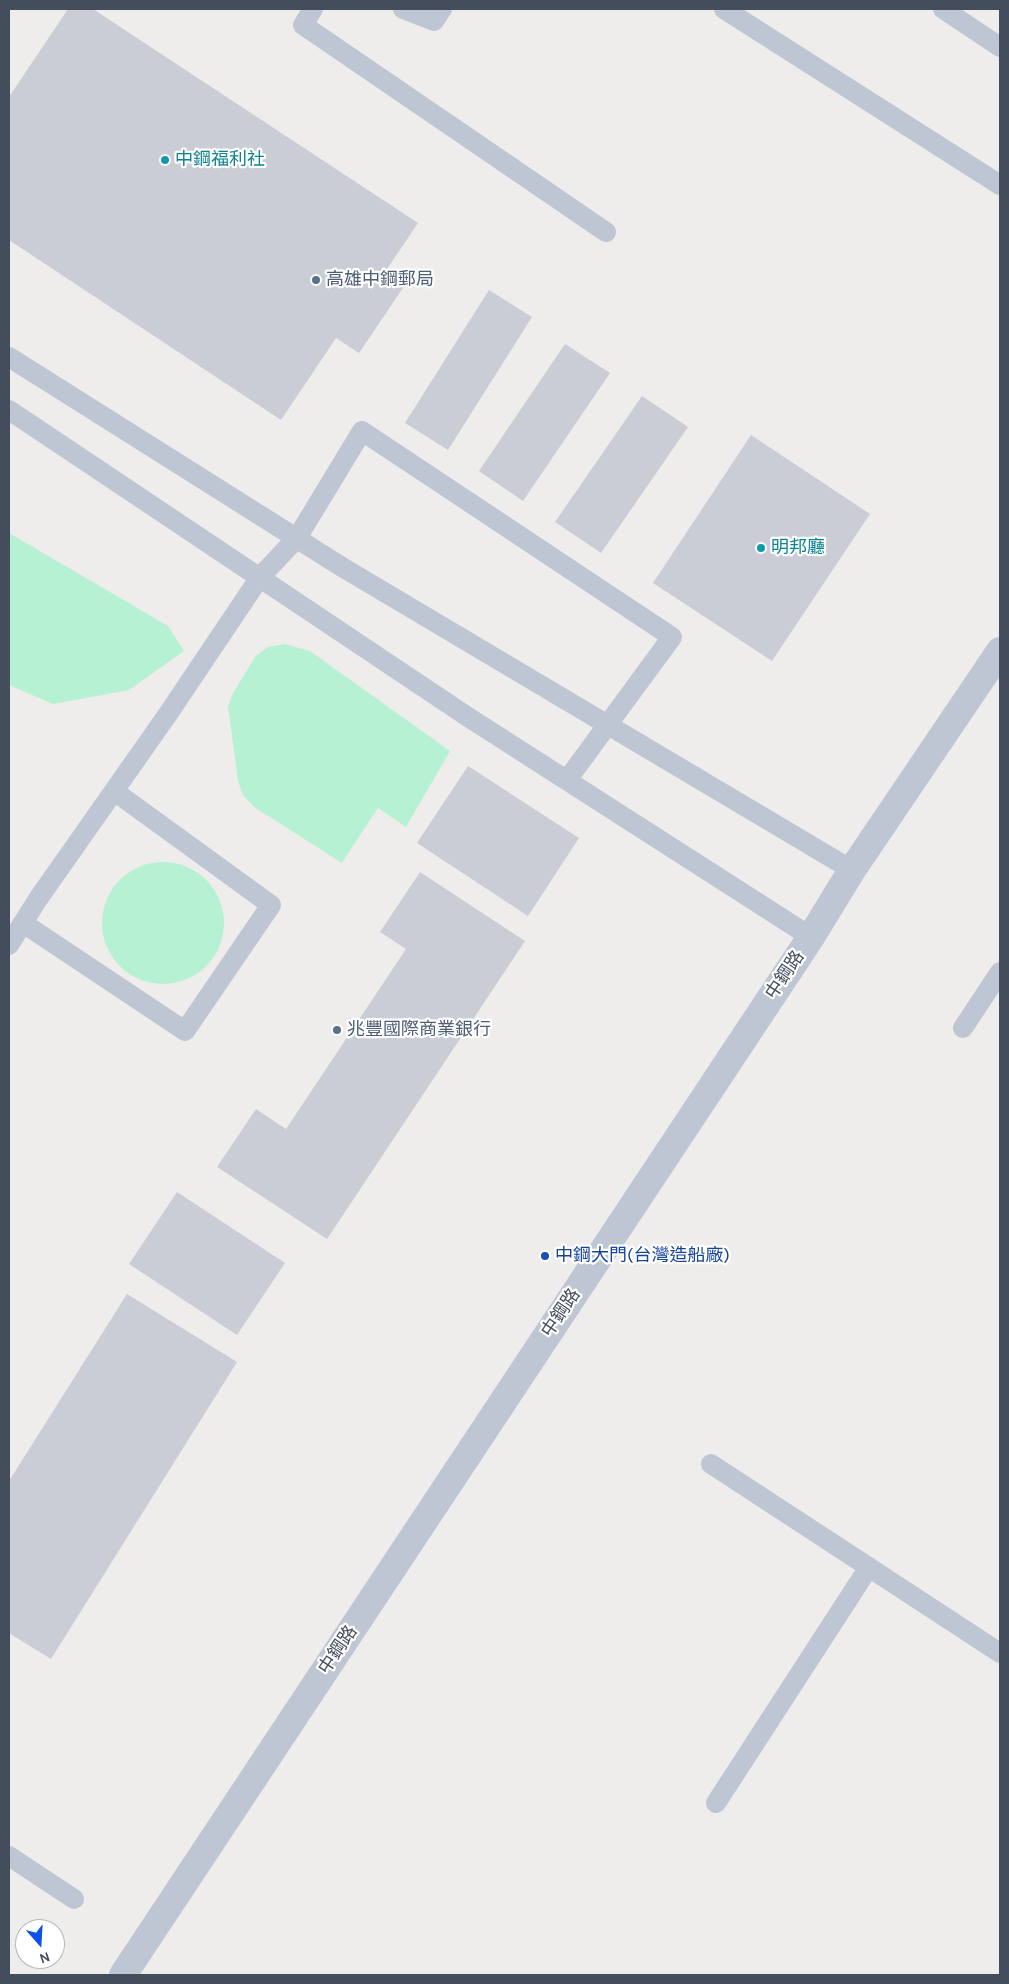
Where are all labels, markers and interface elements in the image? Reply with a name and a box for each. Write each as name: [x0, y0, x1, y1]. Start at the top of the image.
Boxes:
place label: 中鋼福利社: [175, 149, 265, 171]
marker: 中鋼福利社: [159, 154, 171, 166]
place label: 高雄中鋼郵局: [326, 269, 434, 291]
marker: 高雄中鋼郵局: [310, 274, 322, 286]
place label: 明邦廳: [771, 537, 825, 559]
marker: 明邦廳: [755, 542, 767, 554]
street label: 中鋼路: [761, 947, 809, 1003]
place label: 兆豐國際商業銀行: [347, 1019, 491, 1041]
marker: 兆豐國際商業銀行: [331, 1024, 343, 1036]
place label: 中鋼大門(台灣造船廠): [555, 1245, 730, 1267]
marker: 中鋼大門(台灣造船廠): [539, 1250, 551, 1262]
street label: 中鋼路: [537, 1285, 585, 1341]
street label: 中鋼路: [314, 1622, 362, 1678]
north arrow: [15, 1919, 65, 1969]
text: N: [37, 1948, 52, 1967]

